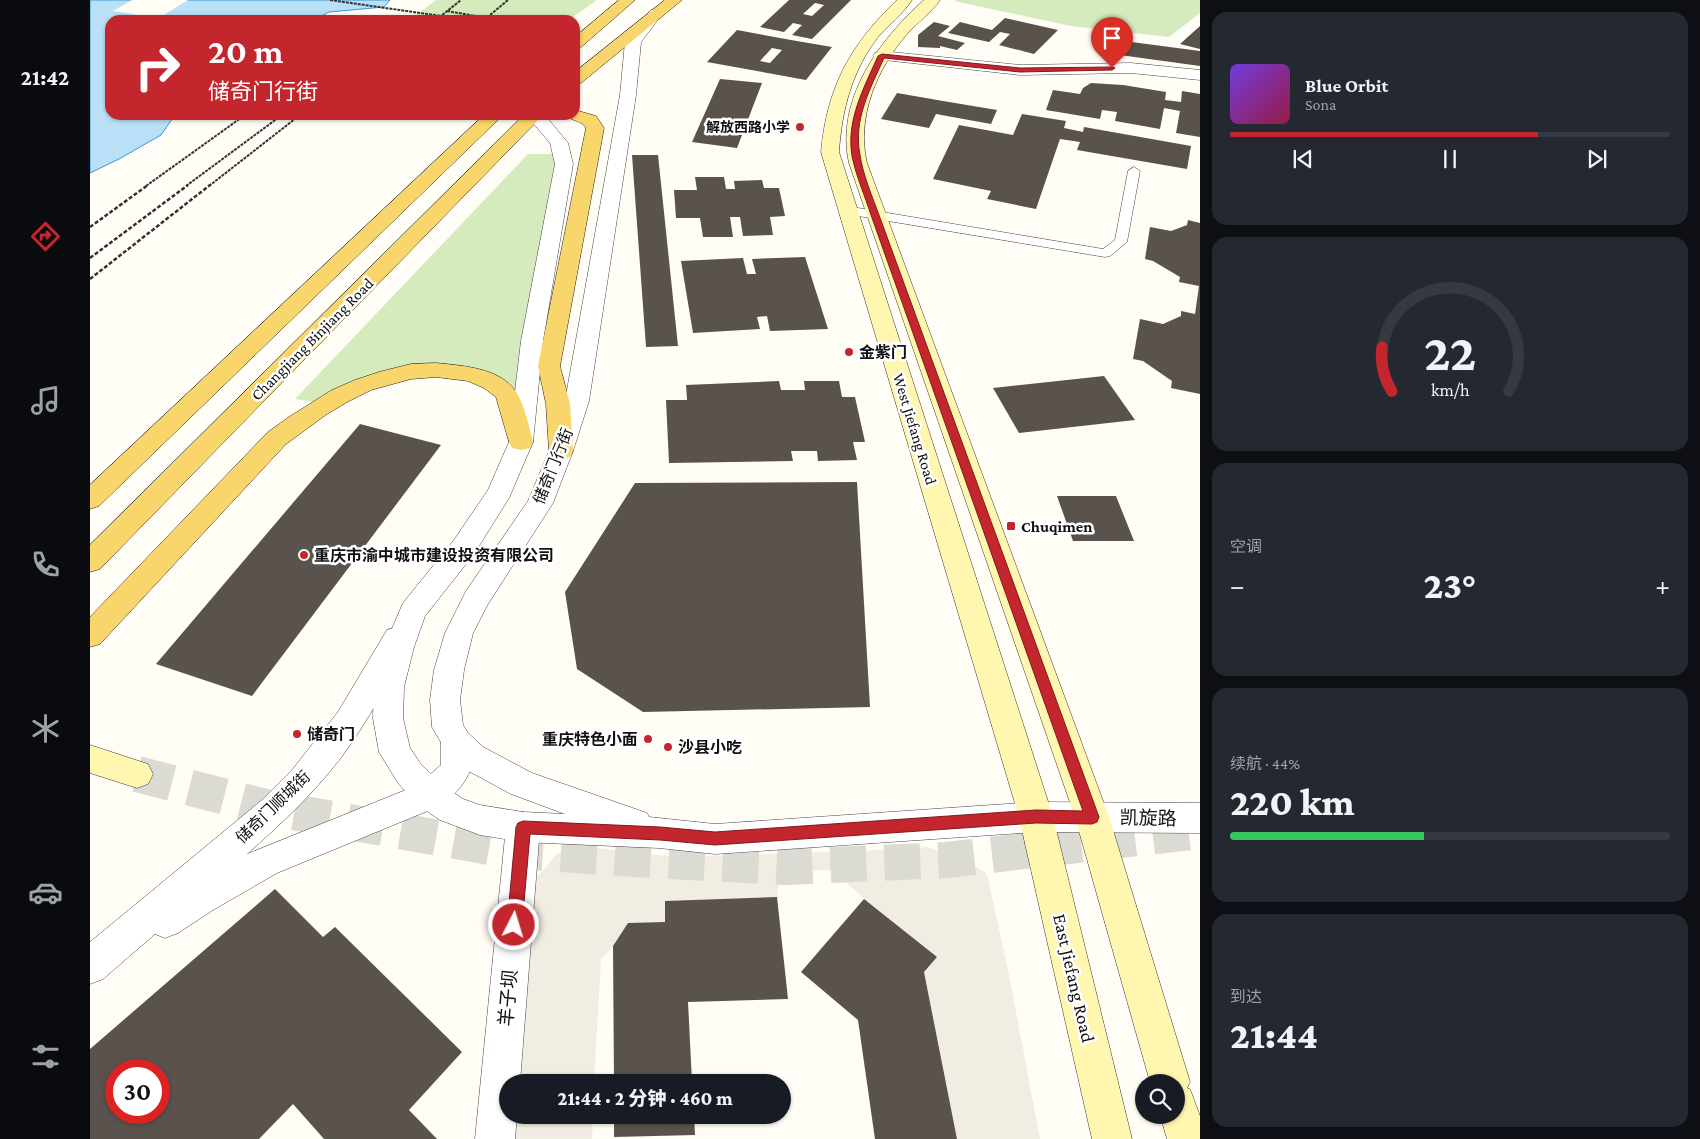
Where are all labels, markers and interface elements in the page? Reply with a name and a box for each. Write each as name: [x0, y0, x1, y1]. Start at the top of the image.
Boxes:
pin: [1091, 17, 1133, 68]
icon: arrive: [1098, 24, 1126, 52]
text: 20 m: [208, 32, 283, 71]
icon: right: [125, 35, 190, 100]
text: 21:42: [21, 65, 69, 90]
text: Blue Orbit: [1305, 75, 1388, 96]
text: 储奇门行街: [208, 79, 318, 104]
text: Sona: [1305, 96, 1336, 113]
place label: 解放西路小学: [706, 119, 790, 135]
marker: 解放西路小学: [794, 121, 806, 133]
icon: previous: [1289, 145, 1317, 173]
icon: pause: [1436, 145, 1464, 173]
icon: next: [1583, 145, 1611, 173]
icon: directions: [28, 219, 63, 254]
street label: Changjiang Binjiang Road: [247, 274, 378, 404]
text: 22: [1424, 323, 1476, 381]
place label: 金紫门: [859, 344, 907, 361]
marker: 金紫门: [843, 346, 855, 358]
street label: West Jiefang Road: [889, 371, 940, 488]
text: km/h: [1431, 380, 1470, 400]
icon: music: [28, 383, 63, 418]
street label: 储奇门行街: [530, 426, 576, 506]
place label: Chuqimen: [1021, 518, 1092, 535]
marker: Chuqimen: [1005, 520, 1017, 532]
text: 空调: [1230, 538, 1262, 555]
place label: 重庆市渝中城市建设投资有限公司: [314, 546, 554, 564]
icon: phone: [28, 547, 63, 582]
marker: 重庆市渝中城市建设投资有限公司: [298, 549, 310, 561]
text: 23°: [1423, 564, 1477, 606]
text: −: [1230, 570, 1245, 601]
text: +: [1655, 570, 1670, 601]
icon: climate: [28, 711, 63, 746]
place label: 储奇门: [307, 726, 355, 743]
marker: 储奇门: [291, 728, 303, 740]
place label: 重庆特色小面: [542, 731, 638, 748]
marker: 重庆特色小面: [642, 733, 654, 745]
place label: 沙县小吃: [678, 738, 742, 756]
marker: 沙县小吃: [662, 741, 674, 753]
text: 续航 · 44%: [1230, 755, 1300, 772]
street label: 储奇门顺城街: [233, 768, 313, 846]
text: 220 km: [1230, 781, 1355, 823]
street label: 凯旋路: [1119, 807, 1177, 829]
icon: car: [28, 875, 63, 910]
position arrow: [487, 898, 539, 950]
street label: East Jiefang Road: [1049, 912, 1099, 1044]
street label: 羊子坝: [495, 969, 521, 1027]
text: 到达: [1230, 988, 1262, 1005]
text: 21:44: [1230, 1014, 1318, 1056]
icon: filters: [28, 1039, 63, 1074]
speed limit sign: 30: [105, 1059, 170, 1124]
map controls: [1135, 1074, 1185, 1124]
button: search: [1135, 1074, 1185, 1124]
text: 21:44 · 2 分钟 · 460 m: [557, 1088, 733, 1109]

